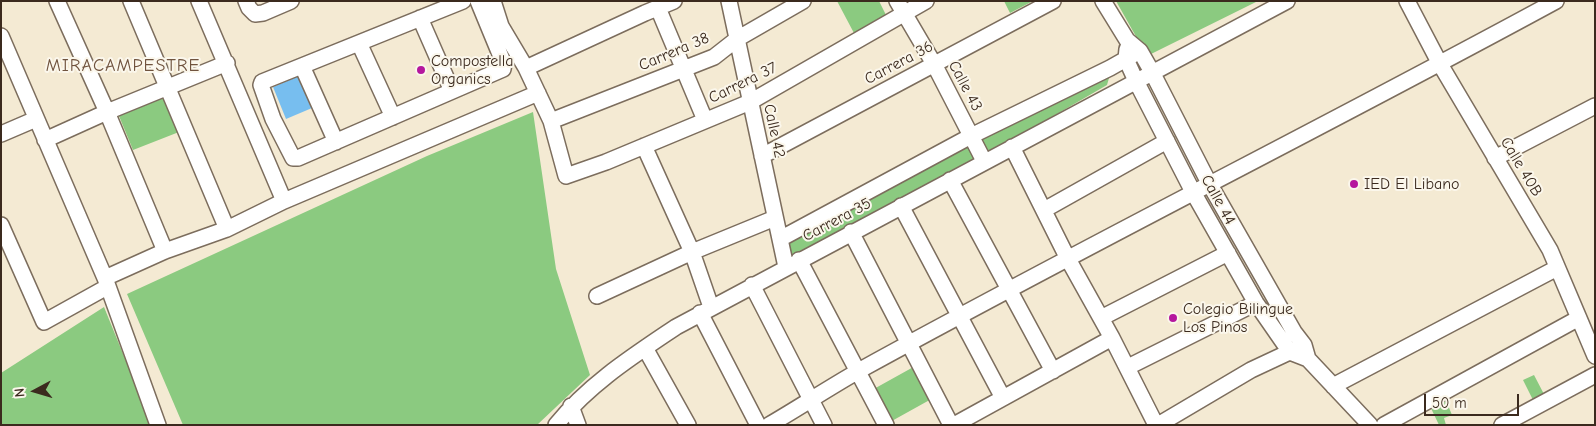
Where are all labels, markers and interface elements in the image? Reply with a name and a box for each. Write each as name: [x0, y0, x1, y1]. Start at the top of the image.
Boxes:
street label: Carrera 38: [636, 29, 712, 75]
street label: Carrera 36: [861, 37, 937, 89]
place label: Compostella Organics: [431, 51, 513, 89]
district label: MIRACAMPESTRE: [44, 55, 202, 77]
street label: Carrera 37: [706, 58, 780, 108]
street label: Calle 43: [944, 58, 986, 114]
marker: Compostella Organics: [415, 64, 427, 76]
street label: Calle 42: [759, 102, 789, 160]
street label: Calle 40B: [1496, 134, 1546, 200]
street label: Calle 44: [1197, 172, 1239, 228]
place label: IED El Libano: [1364, 174, 1460, 194]
marker: IED El Libano: [1348, 178, 1360, 190]
street label: Carrera 35: [799, 194, 875, 246]
place label: Colegio Bilingue Los Pinos: [1183, 299, 1293, 337]
marker: Colegio Bilingue Los Pinos: [1167, 312, 1179, 324]
north arrow: [10, 366, 60, 416]
scale bar: [1426, 384, 1521, 416]
text: N: [11, 387, 29, 398]
text: 50 m: [1432, 394, 1467, 412]

